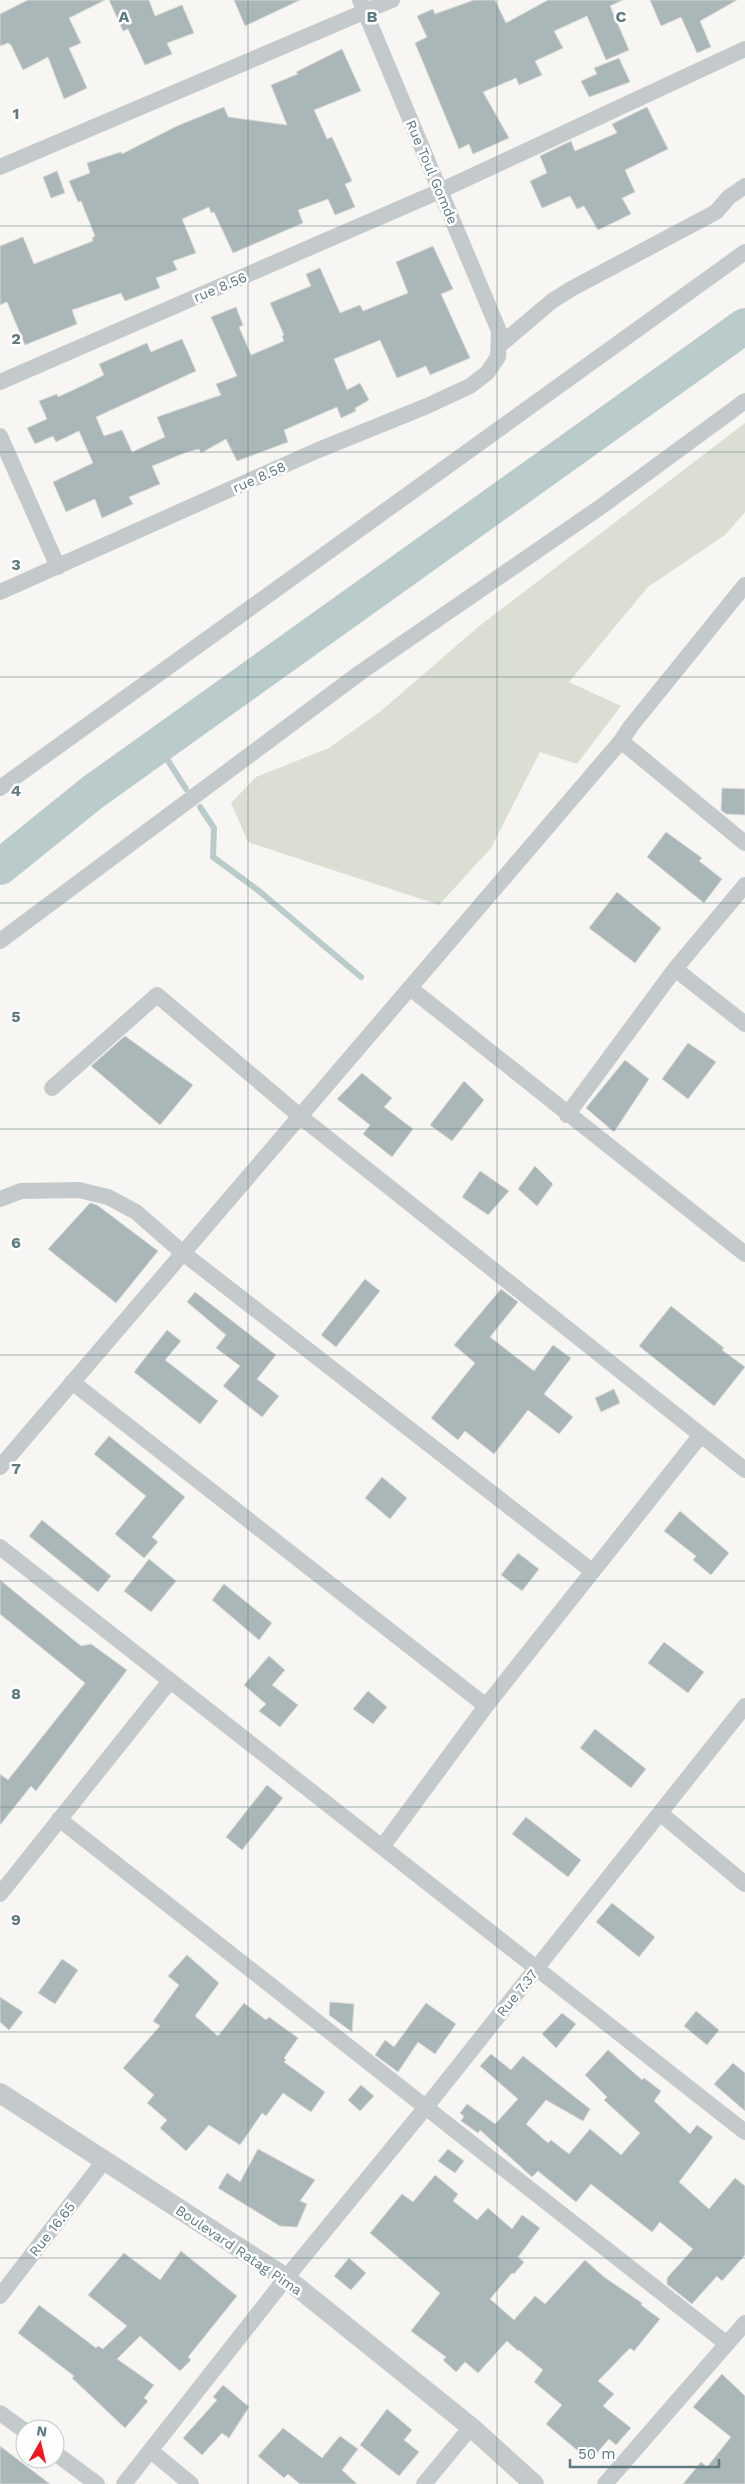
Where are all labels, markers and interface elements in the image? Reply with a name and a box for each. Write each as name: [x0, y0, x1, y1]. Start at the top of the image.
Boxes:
text: A: [119, 7, 130, 26]
text: B: [367, 7, 378, 26]
text: C: [616, 7, 627, 26]
text: 1: [13, 104, 19, 123]
street label: Rue Toul Gomde: [403, 118, 461, 226]
street label: rue 8.56: [191, 269, 249, 305]
text: 2: [11, 329, 21, 348]
street label: rue 8.58: [230, 458, 288, 496]
text: 3: [11, 555, 21, 574]
text: 4: [11, 781, 21, 800]
text: 5: [11, 1007, 21, 1026]
text: 6: [11, 1233, 21, 1252]
text: 7: [11, 1459, 21, 1478]
text: 8: [11, 1684, 21, 1703]
text: 9: [11, 1910, 21, 1929]
street label: Rue 7.37: [493, 1966, 541, 2020]
street label: Rue 16.65: [26, 2199, 78, 2259]
street label: Boulevard Ratag Pima: [173, 2202, 305, 2298]
north arrow: [15, 2419, 65, 2469]
text: N: [36, 2422, 48, 2440]
scale bar: [570, 2436, 719, 2468]
text: 50 m: [578, 2445, 615, 2463]

